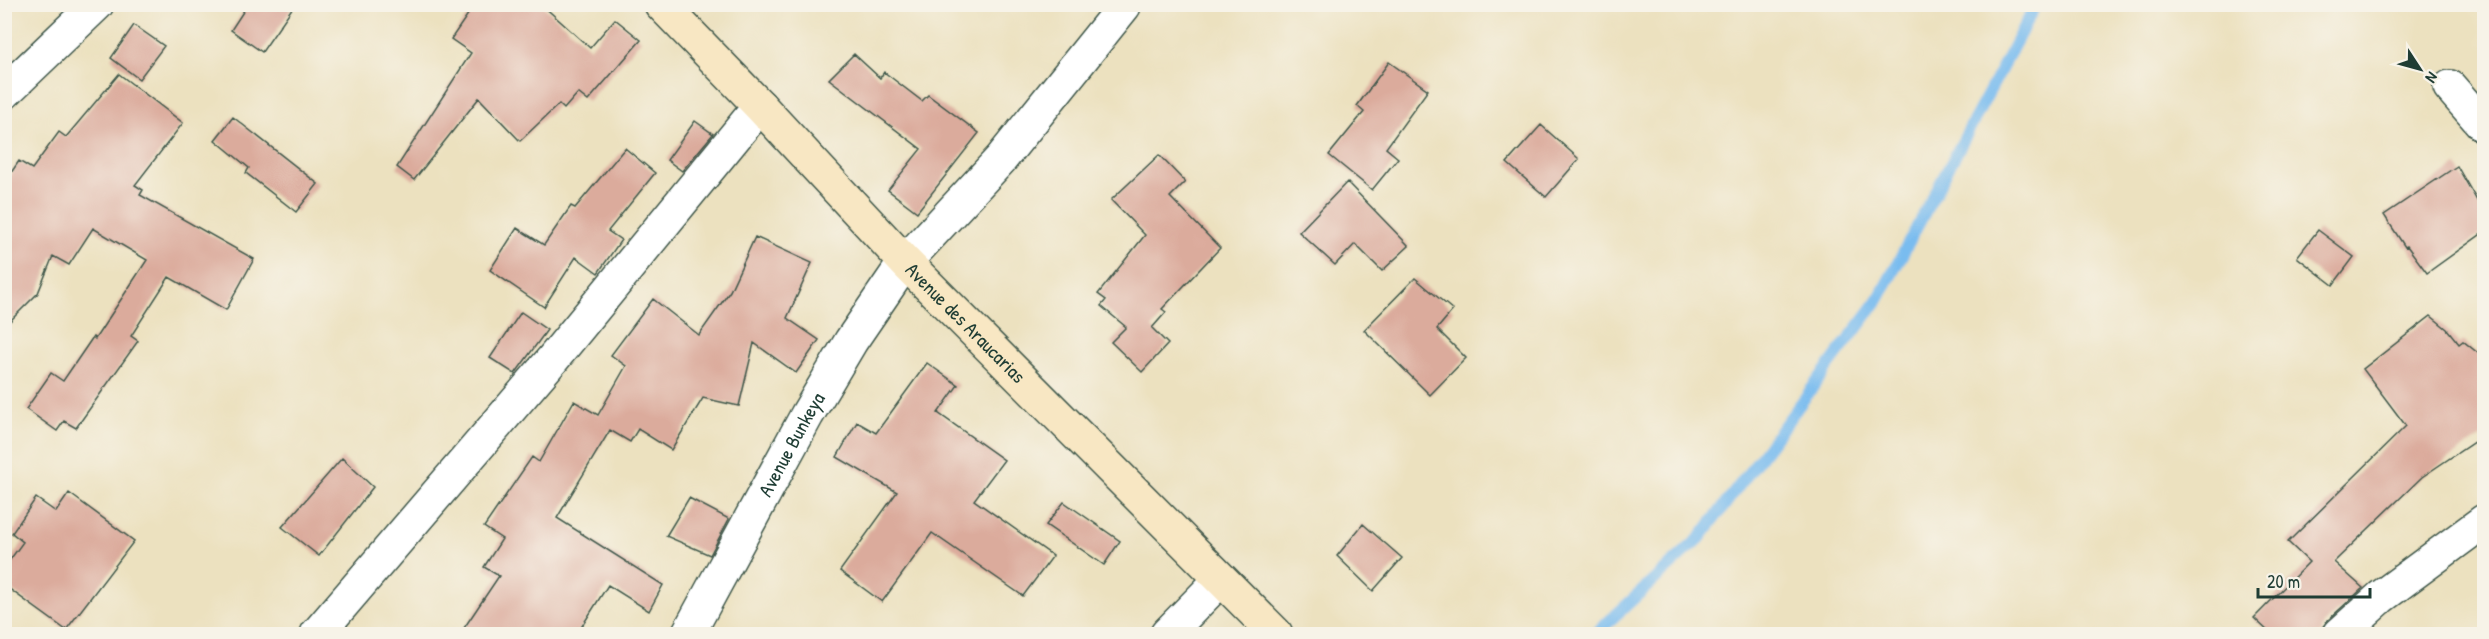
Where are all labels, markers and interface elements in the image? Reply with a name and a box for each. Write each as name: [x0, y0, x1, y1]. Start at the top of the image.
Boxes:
north arrow: [2390, 39, 2450, 99]
text: N: [2420, 68, 2444, 88]
street label: Avenue des Araucarias: [900, 256, 1032, 389]
street label: Avenue Bunkeya: [751, 387, 831, 501]
scale bar: [2258, 561, 2370, 599]
text: 20 m: [2267, 569, 2300, 594]

